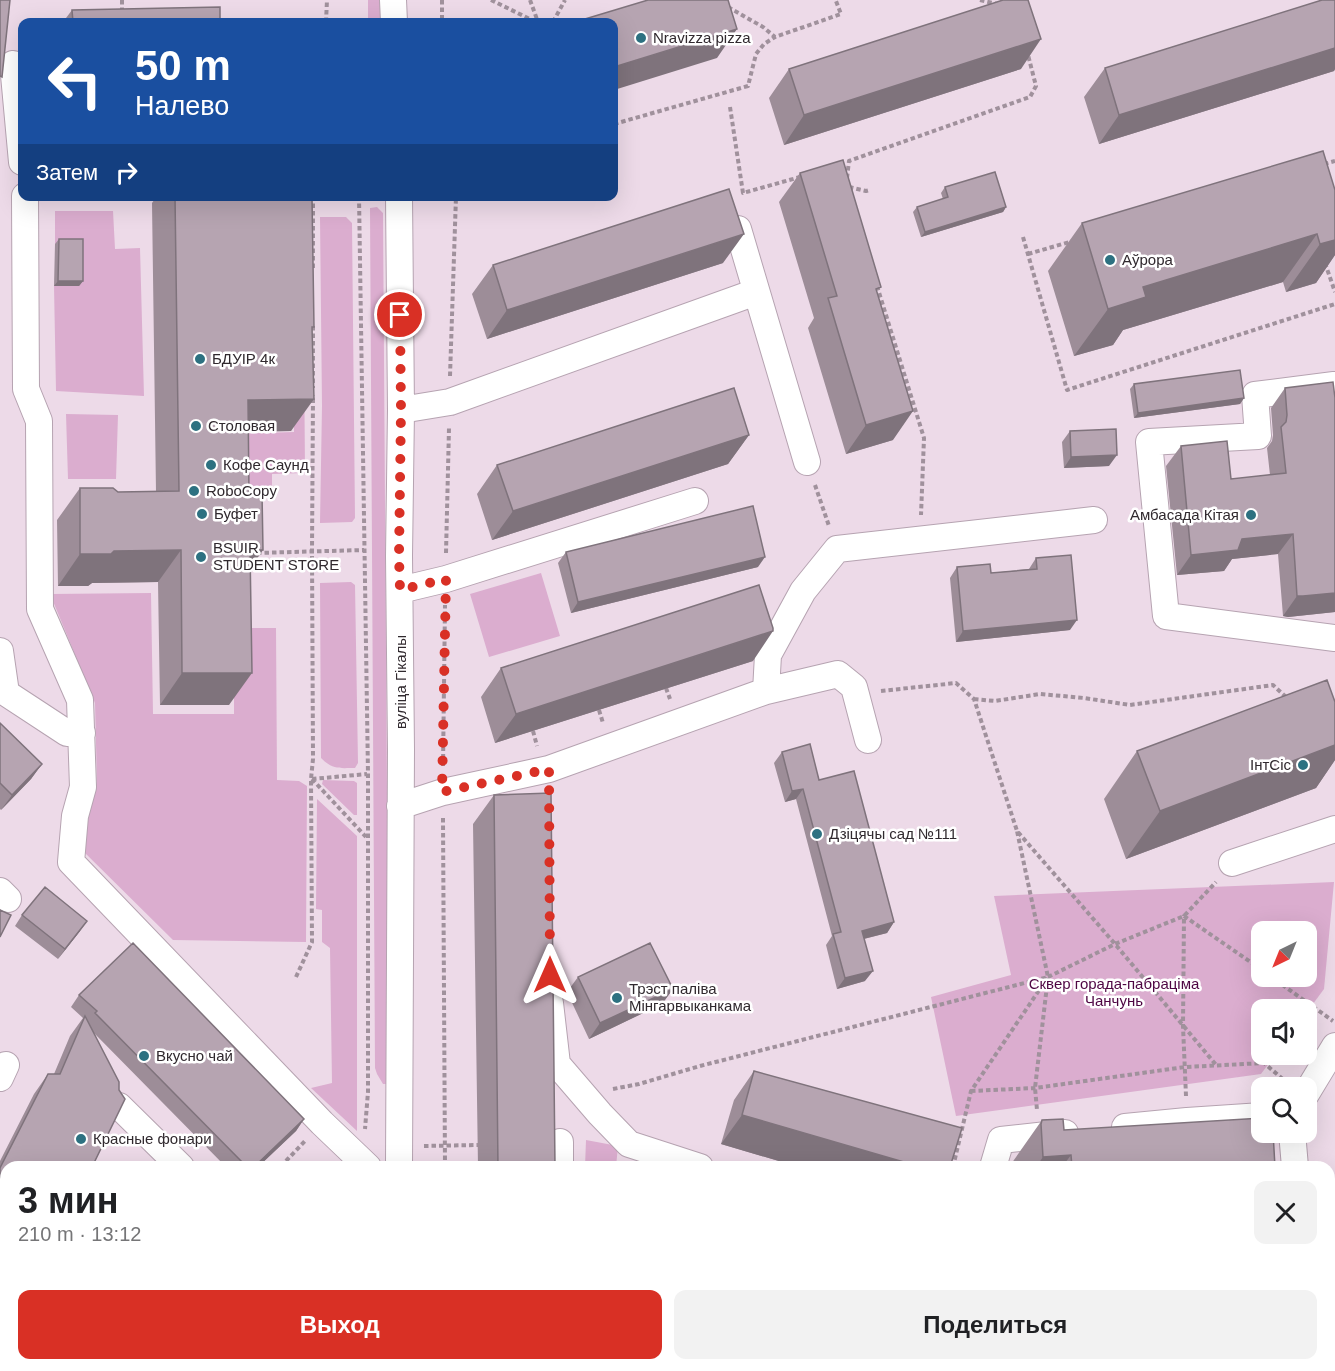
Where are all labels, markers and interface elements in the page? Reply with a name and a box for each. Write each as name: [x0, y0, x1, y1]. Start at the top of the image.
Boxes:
place label: Nravizza pizza: [653, 29, 751, 46]
marker: Nravizza pizza: [634, 31, 648, 45]
icon: left: [36, 42, 114, 120]
text: 50 m: [135, 42, 231, 89]
text: Налево: [135, 91, 229, 121]
icon: right: [110, 156, 143, 189]
text: Затем: [36, 160, 98, 185]
place label: Аўрора: [1122, 251, 1174, 268]
marker: Аўрора: [1103, 253, 1117, 267]
pin: [374, 289, 425, 340]
icon: arrive: [383, 298, 416, 331]
place label: БДУІР 4к: [212, 350, 275, 367]
marker: БДУІР 4к: [193, 352, 207, 366]
place label: Столовая: [208, 417, 275, 434]
marker: Столовая: [189, 419, 203, 433]
place label: Кофе Саунд: [223, 456, 309, 473]
marker: Кофе Саунд: [204, 458, 218, 472]
place label: RoboCopy: [206, 482, 277, 499]
marker: RoboCopy: [187, 484, 201, 498]
place label: Буфет: [214, 505, 258, 522]
place label: Амбасада Кітая: [1130, 506, 1239, 523]
marker: Буфет: [195, 507, 209, 521]
marker: Амбасада Кітая: [1244, 508, 1258, 522]
place label: BSUIR STUDENT STORE: [213, 539, 339, 573]
marker: BSUIR STUDENT STORE: [194, 550, 208, 564]
street label: вуліца Гікалы: [392, 635, 409, 729]
place label: ІнтСіс: [1250, 756, 1291, 773]
marker: ІнтСіс: [1296, 758, 1310, 772]
place label: Дзіцячы сад №111: [829, 825, 957, 842]
marker: Дзіцячы сад №111: [810, 827, 824, 841]
north arrow: [1251, 921, 1317, 987]
map controls: [1251, 921, 1317, 1143]
position arrow: [518, 943, 582, 1007]
park label: Сквер горада-пабраціма Чанчунь: [1029, 975, 1200, 1009]
place label: Трэст паліва Мінгарвыканкама: [629, 980, 752, 1014]
marker: Трэст паліва Мінгарвыканкама: [610, 991, 624, 1005]
button: sound: [1251, 999, 1317, 1065]
place label: Вкусно чай: [156, 1047, 233, 1064]
marker: Вкусно чай: [137, 1049, 151, 1063]
button: search: [1251, 1077, 1317, 1143]
place label: Красные фонари: [93, 1130, 212, 1147]
marker: Красные фонари: [74, 1132, 88, 1146]
text: 3 мин: [18, 1180, 119, 1221]
button: close: [1254, 1181, 1317, 1244]
text: 210 m · 13:12: [18, 1223, 141, 1245]
button: Выход: [18, 1290, 662, 1359]
button: Поделиться: [674, 1290, 1317, 1359]

